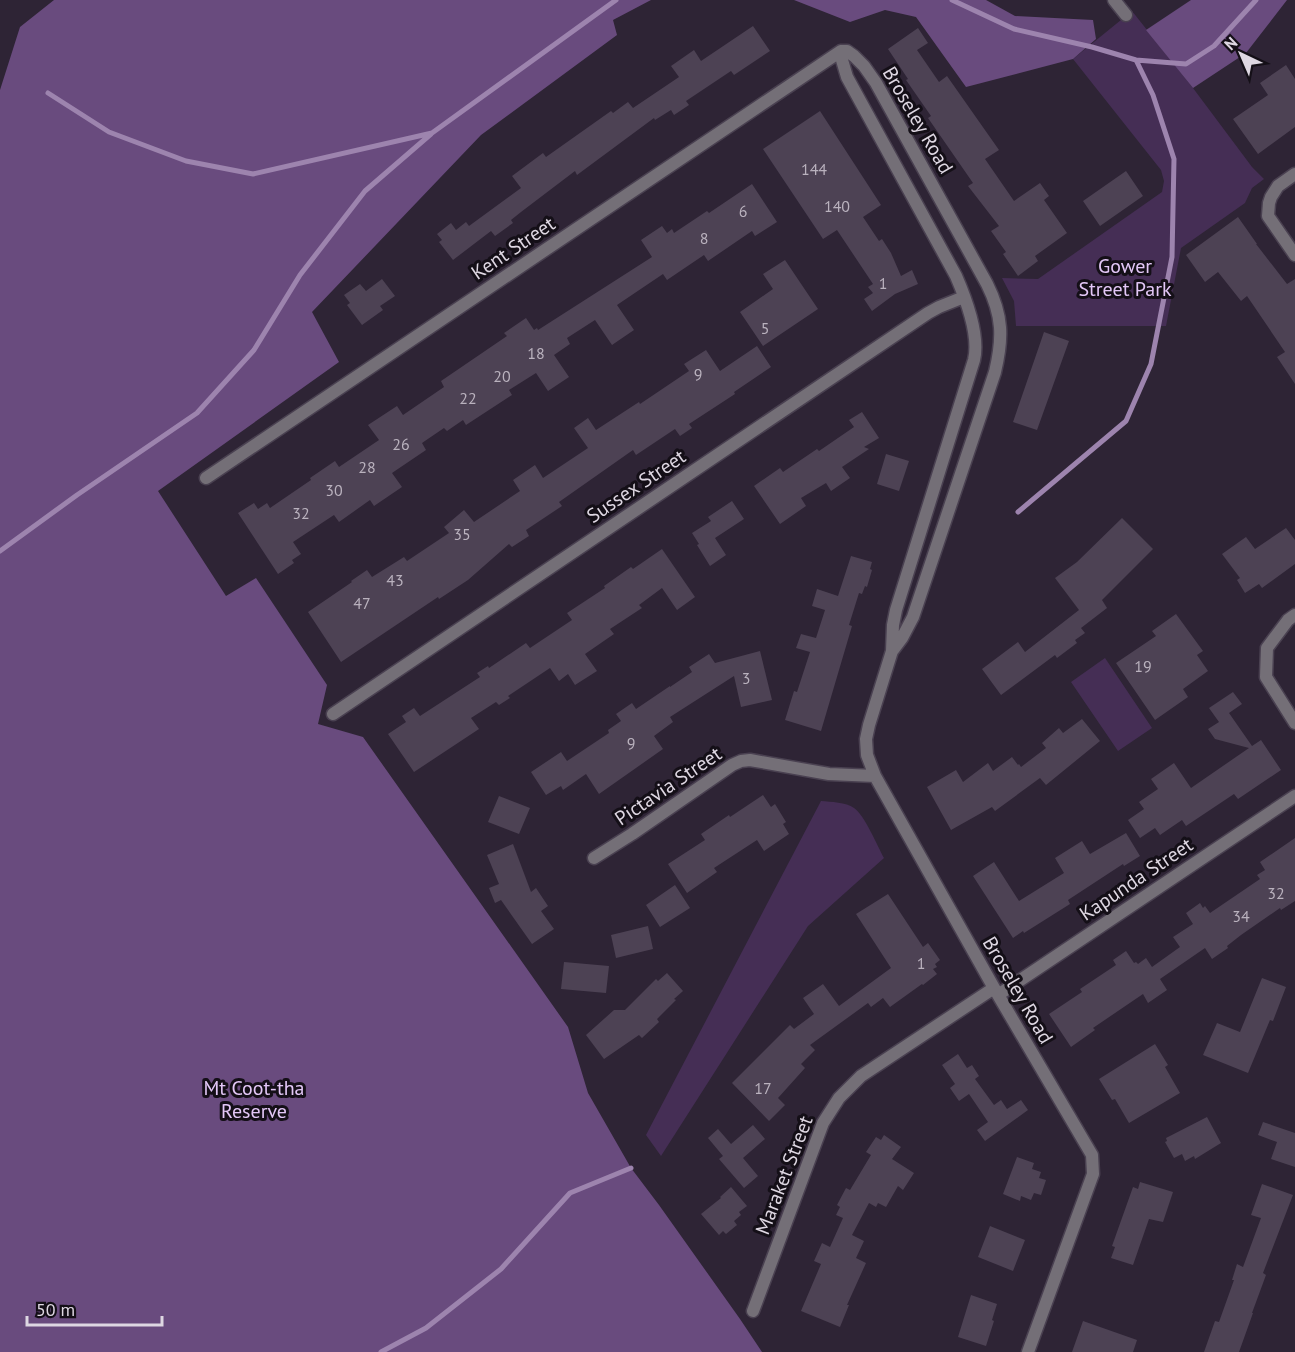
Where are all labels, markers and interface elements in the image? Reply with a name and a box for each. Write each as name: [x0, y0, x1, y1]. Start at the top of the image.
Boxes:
north arrow: [1211, 24, 1271, 84]
text: N: [1220, 32, 1241, 54]
street label: Broseley Road: [877, 62, 959, 178]
house number: 144: [801, 159, 827, 179]
house number: 140: [824, 196, 850, 216]
house number: 6: [739, 201, 747, 221]
street label: Kent Street: [466, 210, 560, 285]
house number: 8: [700, 228, 708, 248]
park label: Gower Street Park: [1078, 253, 1172, 302]
house number: 1: [879, 273, 887, 293]
house number: 5: [761, 318, 769, 338]
house number: 18: [527, 343, 545, 363]
house number: 9: [694, 364, 702, 384]
house number: 20: [493, 366, 511, 386]
house number: 22: [459, 388, 477, 408]
house number: 26: [392, 434, 410, 454]
street label: Sussex Street: [581, 443, 691, 529]
house number: 28: [358, 457, 376, 477]
house number: 30: [325, 480, 343, 500]
house number: 32: [292, 503, 310, 523]
house number: 35: [453, 524, 471, 544]
house number: 43: [386, 570, 404, 590]
house number: 47: [353, 593, 371, 613]
house number: 19: [1134, 656, 1152, 676]
house number: 3: [742, 668, 750, 688]
house number: 9: [627, 733, 635, 753]
street label: Pictavia Street: [609, 741, 727, 831]
street label: Kapunda Street: [1074, 831, 1198, 926]
house number: 32: [1267, 883, 1285, 903]
house number: 34: [1232, 906, 1250, 926]
street label: Broseley Road: [977, 932, 1059, 1048]
house number: 1: [917, 953, 925, 973]
park label: Mt Coot-tha Reserve: [203, 1075, 305, 1124]
house number: 17: [754, 1078, 772, 1098]
street label: Maraket Street: [749, 1112, 819, 1238]
scale bar: [27, 1289, 162, 1327]
text: 50 m: [36, 1298, 75, 1321]

